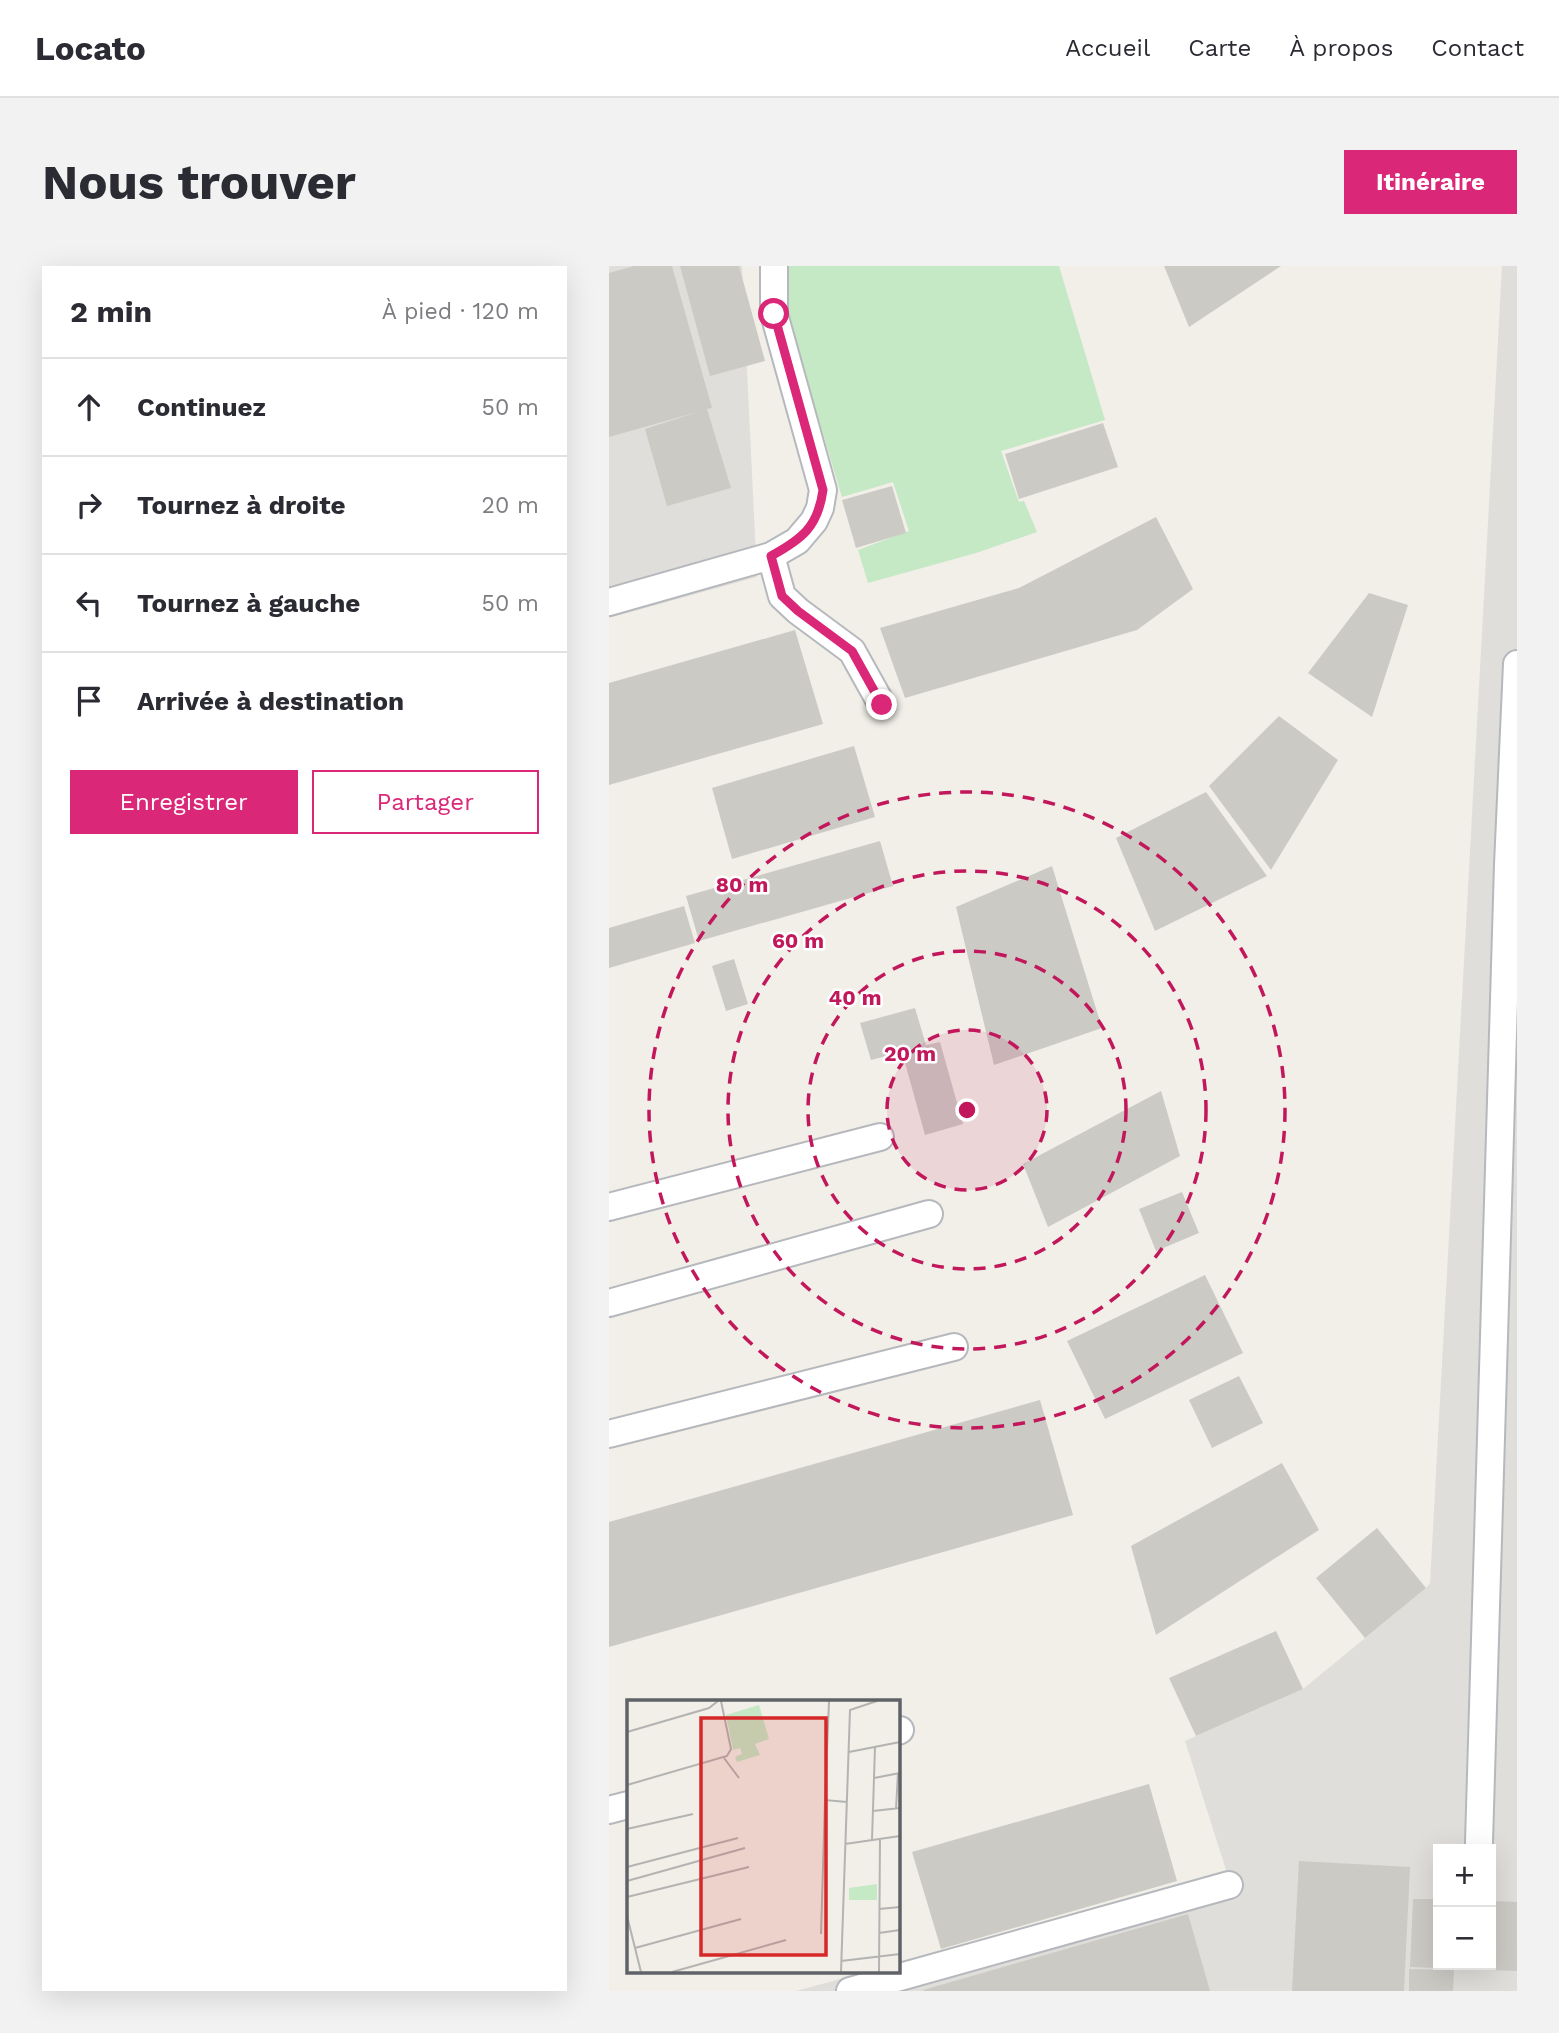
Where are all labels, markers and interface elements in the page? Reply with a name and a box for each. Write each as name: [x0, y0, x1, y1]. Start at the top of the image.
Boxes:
text: Locato: [35, 29, 146, 68]
text: Accueil: [1065, 34, 1150, 62]
text: Carte: [1188, 34, 1251, 62]
text: À propos: [1289, 34, 1393, 62]
text: Contact: [1431, 34, 1524, 62]
button: Itinéraire: [1344, 150, 1517, 214]
text: Nous trouver: [42, 153, 356, 211]
text: 2 min: [70, 294, 152, 329]
text: À pied · 120 m: [382, 298, 539, 325]
route start: [758, 298, 789, 329]
icon: ahead: [70, 388, 108, 426]
text: Continuez: [137, 392, 266, 422]
text: 50 m: [482, 394, 539, 421]
icon: right: [70, 486, 108, 524]
text: Tournez à droite: [137, 490, 346, 520]
text: 20 m: [482, 492, 539, 519]
icon: left: [70, 584, 108, 622]
text: Tournez à gauche: [137, 588, 360, 618]
text: 50 m: [482, 590, 539, 617]
icon: arrive: [70, 682, 108, 720]
text: Arrivée à destination: [137, 686, 404, 716]
route end: [866, 689, 897, 720]
button: Enregistrer: [70, 770, 298, 834]
button: Partager: [312, 770, 539, 834]
text: 80 m: [716, 872, 768, 897]
text: 60 m: [772, 928, 824, 953]
text: 40 m: [829, 985, 881, 1010]
text: 20 m: [884, 1041, 936, 1066]
centre of rings: [955, 1098, 979, 1122]
inset map: [627, 1700, 899, 1974]
map controls: [1433, 1844, 1496, 1970]
button: +: [1433, 1844, 1496, 1907]
button: −: [1433, 1907, 1496, 1970]

